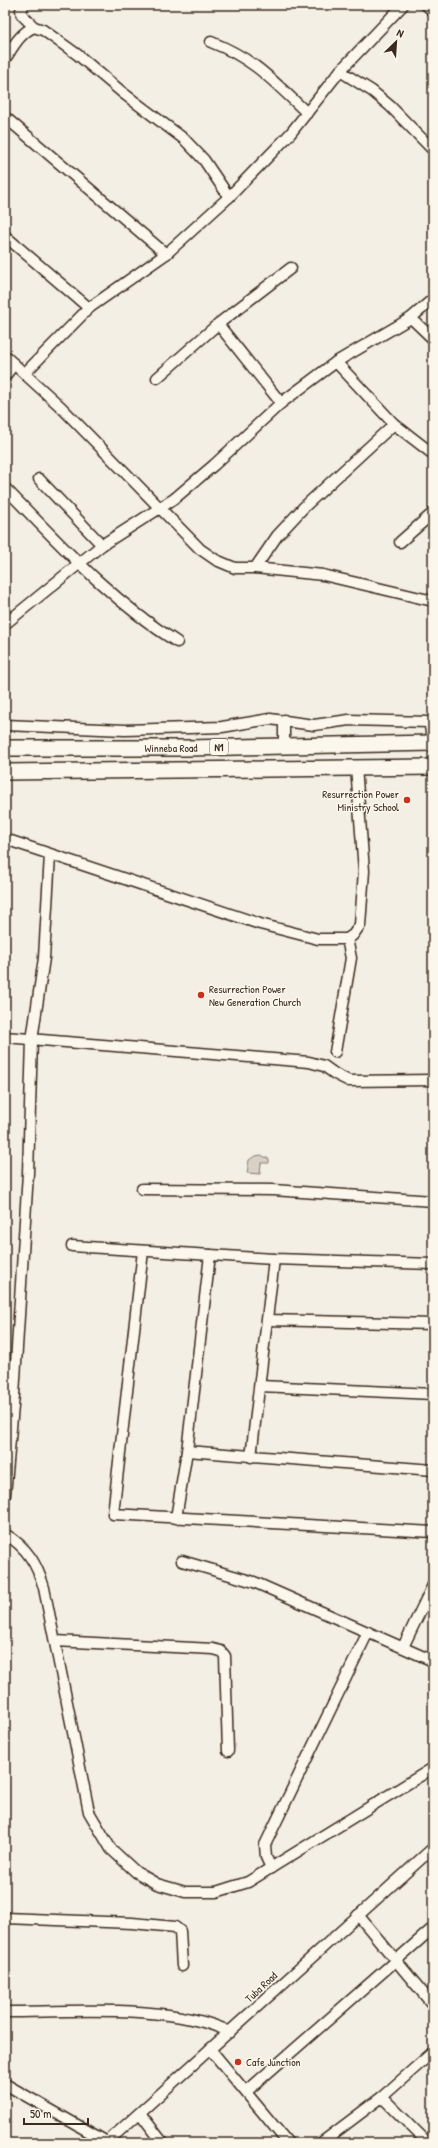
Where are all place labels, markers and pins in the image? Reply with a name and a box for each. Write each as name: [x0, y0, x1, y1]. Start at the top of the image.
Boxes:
place label: Resurrection Power Ministry School: [322, 787, 400, 814]
marker: Resurrection Power Ministry School: [402, 795, 412, 805]
place label: Resurrection Power New Generation Church: [209, 982, 301, 1009]
marker: Resurrection Power New Generation Church: [196, 990, 206, 1000]
place label: Cafe Junction: [246, 2055, 301, 2069]
marker: Cafe Junction: [233, 2057, 243, 2067]

